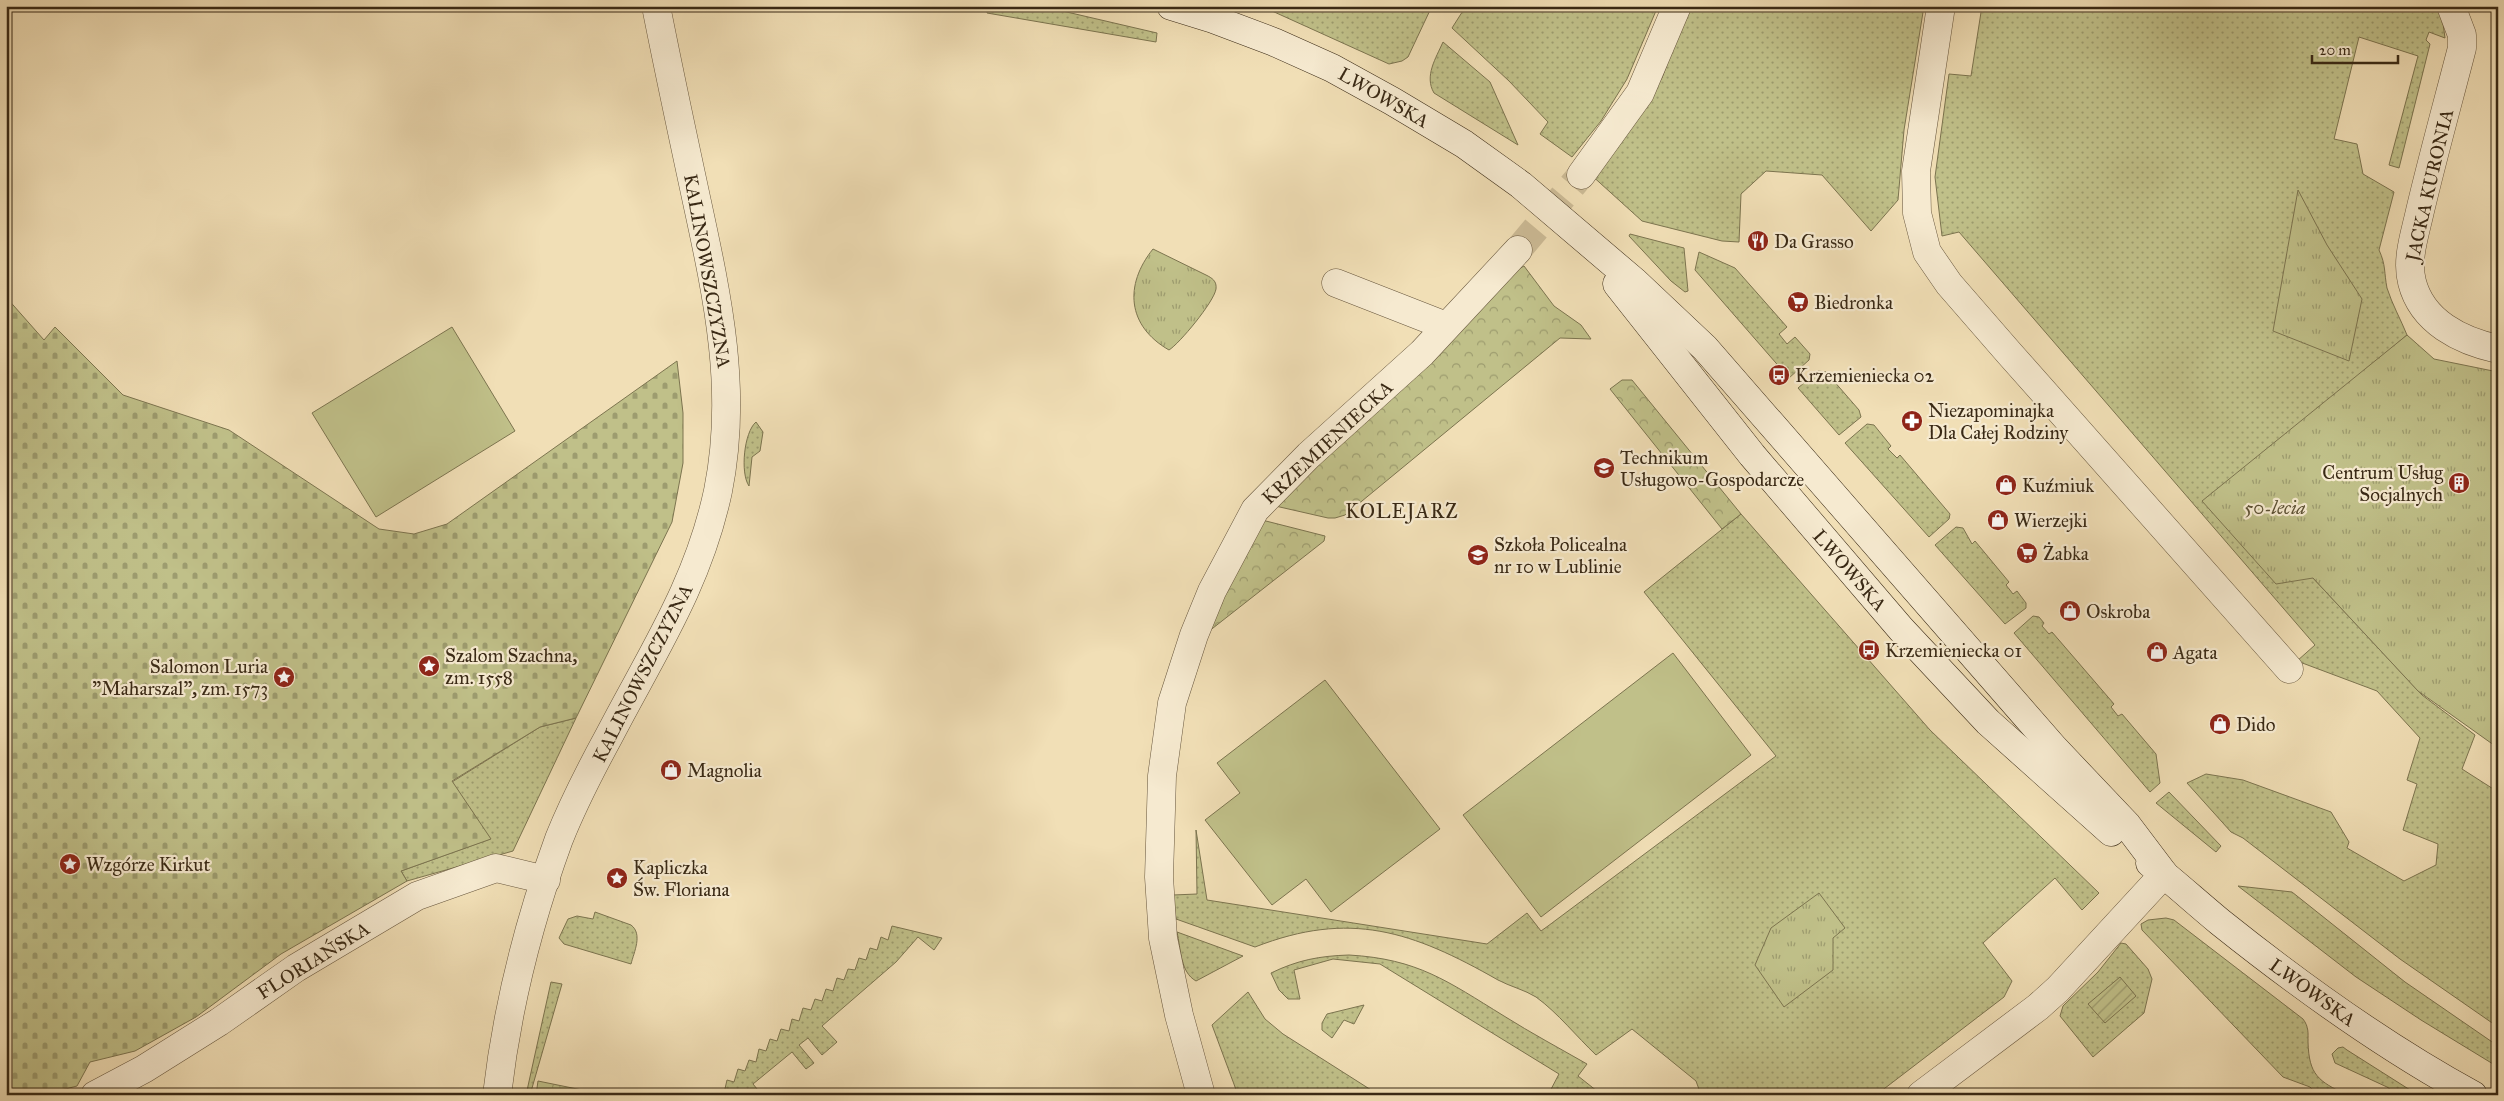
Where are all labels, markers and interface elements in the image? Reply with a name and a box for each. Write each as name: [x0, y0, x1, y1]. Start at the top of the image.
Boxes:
scale bar: [2312, 32, 2398, 64]
text: 20 m: [2319, 41, 2351, 59]
street label: LWOWSKA: [1334, 62, 1433, 133]
street label: JACKA KURONIA: [2400, 107, 2459, 266]
street label: KALINOWSZCZYZNA: [679, 172, 736, 370]
restaurant icon: Da Grasso: [1746, 229, 1770, 253]
place label: Da Grasso: [1774, 230, 1854, 253]
supermarket icon: Biedronka: [1786, 290, 1810, 314]
place label: Biedronka: [1814, 291, 1894, 314]
bus stop icon: Krzemieniecka 02: [1767, 363, 1791, 387]
place label: Krzemieniecka 02: [1795, 364, 1935, 387]
street label: KRZEMIENIECKA: [1257, 376, 1398, 509]
place label: Niezapominajka Dla Całej Rodziny: [1928, 399, 2069, 444]
pharmacy icon: Niezapominajka Dla Całej Rodziny: [1900, 409, 1924, 433]
place label: Technikum Usługowo-Gospodarcze: [1620, 446, 1804, 492]
school or university icon: Technikum Usługowo-Gospodarcze: [1592, 456, 1616, 480]
place label: Centrum Usług Socjalnych: [2322, 461, 2443, 506]
building icon: Centrum Usług Socjalnych: [2447, 471, 2471, 495]
shop icon: Kuźmiuk: [1994, 473, 2018, 497]
place label: Kuźmiuk: [2022, 474, 2094, 497]
park label: 50-lecia: [2244, 496, 2306, 519]
district label: KOLEJARZ: [1345, 499, 1459, 524]
shop icon: Wierzejki: [1986, 508, 2010, 532]
place label: Wierzejki: [2014, 509, 2088, 532]
street label: LWOWSKA: [1808, 525, 1892, 616]
place label: Szkoła Policealna nr 10 w Lublinie: [1494, 533, 1628, 578]
supermarket icon: Żabka: [2015, 541, 2039, 565]
place label: Żabka: [2043, 542, 2090, 565]
school or university icon: Szkoła Policealna nr 10 w Lublinie: [1466, 543, 1490, 567]
street label: KALINOWSZCZYZNA: [587, 580, 697, 766]
shop icon: Oskroba: [2058, 599, 2082, 623]
place label: Oskroba: [2086, 600, 2151, 623]
bus stop icon: Krzemieniecka 01: [1857, 638, 1881, 662]
place label: Krzemieniecka 01: [1885, 639, 2022, 662]
shop icon: Agata: [2145, 640, 2169, 664]
place label: Agata: [2172, 641, 2218, 665]
place label: Szalom Szachna, zm. 1558: [445, 644, 577, 689]
place icon: Szalom Szachna, zm. 1558: [417, 654, 441, 678]
place label: Salomon Luria "Maharszal", zm. 1573: [92, 655, 269, 700]
place icon: Salomon Luria "Maharszal", zm. 1573: [272, 665, 296, 689]
shop icon: Dido: [2208, 712, 2232, 736]
place label: Dido: [2236, 713, 2276, 736]
shop icon: Magnolia: [659, 758, 683, 782]
place label: Magnolia: [687, 759, 763, 783]
place icon: Wzgórze Kirkut: [58, 852, 82, 876]
place label: Wzgórze Kirkut: [86, 853, 210, 877]
place label: Kapliczka Św. Floriana: [633, 856, 731, 901]
place icon: Kapliczka Św. Floriana: [605, 866, 629, 890]
street label: FLORIAŃSKA: [252, 916, 374, 1004]
street label: LWOWSKA: [2265, 953, 2360, 1031]

